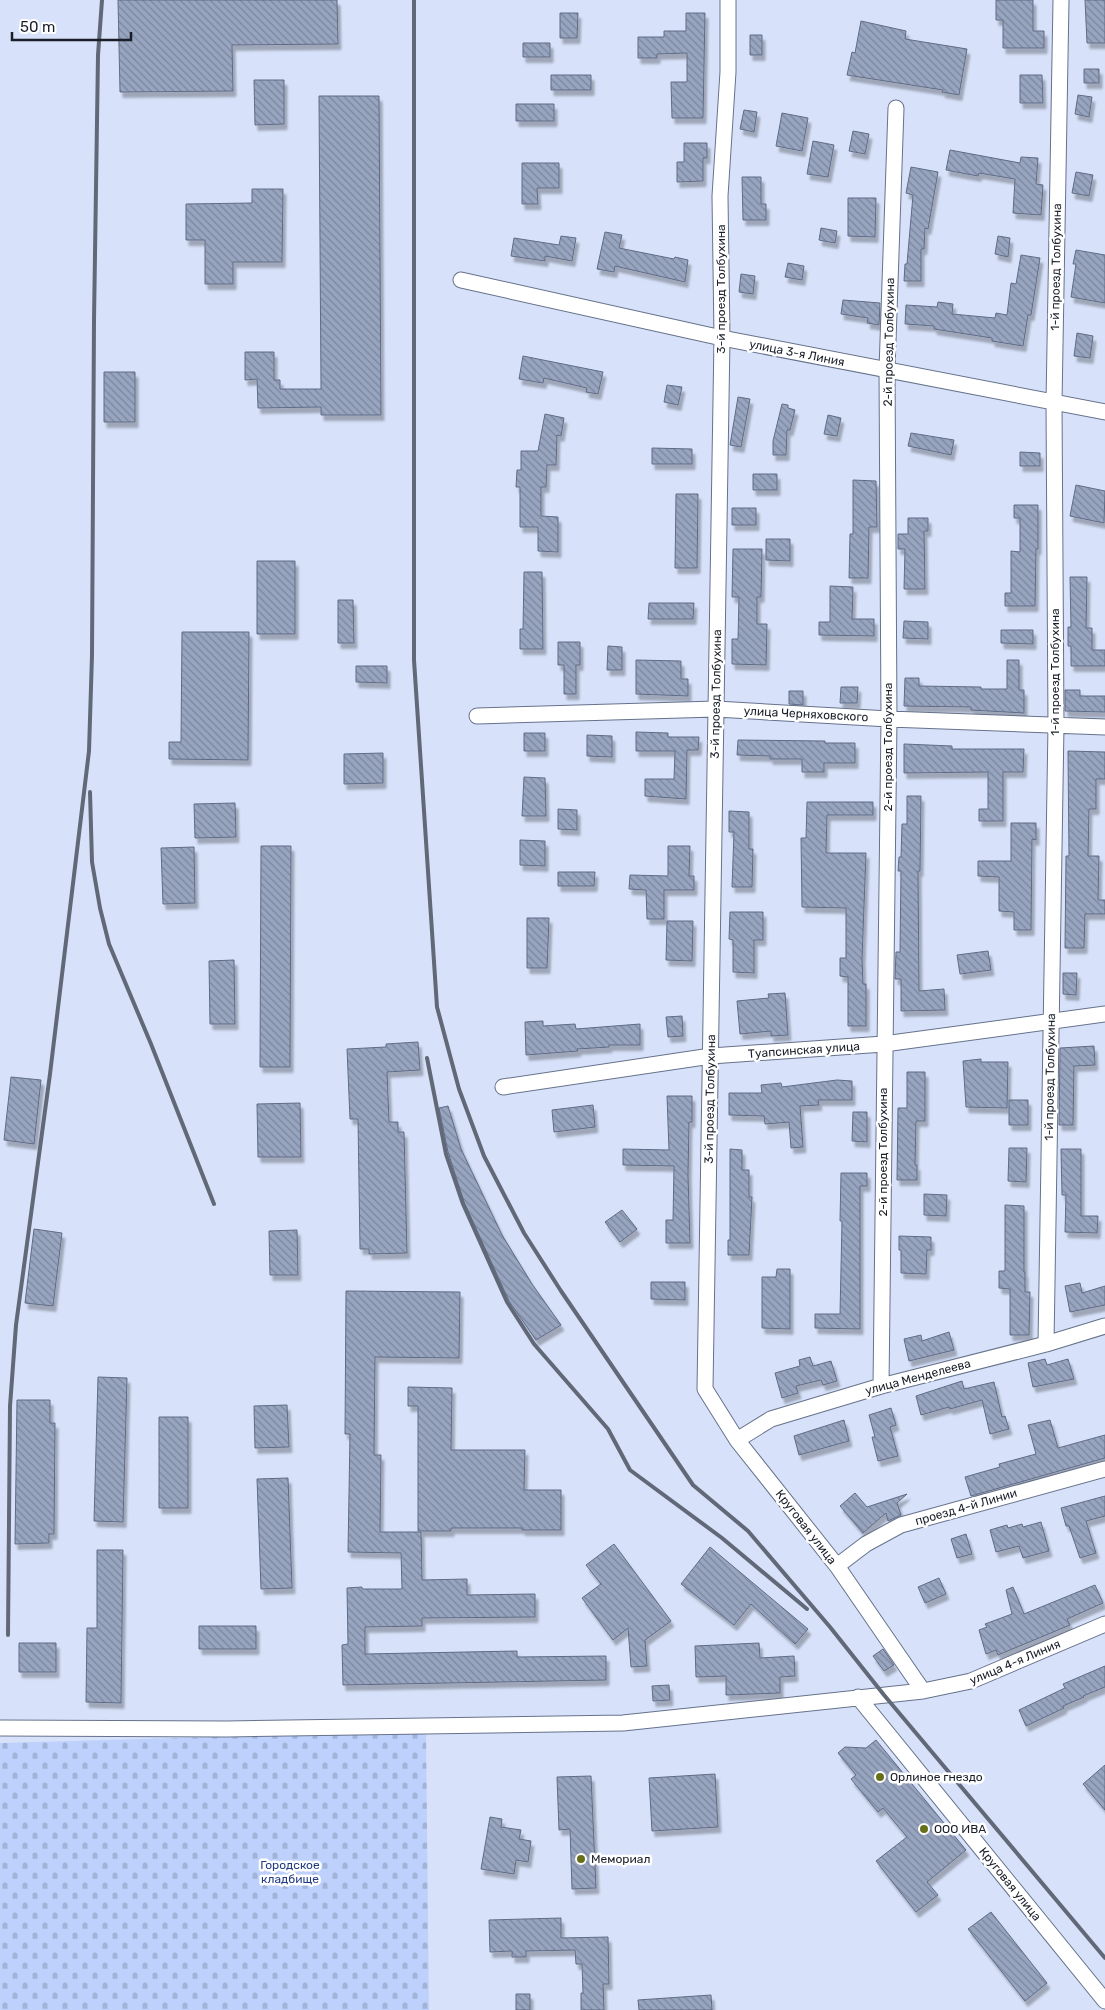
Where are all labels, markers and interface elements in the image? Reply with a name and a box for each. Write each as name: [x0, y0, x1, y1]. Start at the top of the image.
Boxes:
scale bar: [12, 10, 131, 42]
text: 50 m: [20, 18, 55, 36]
street label: 1-й проезд Толбухина: [1048, 203, 1064, 331]
street label: 3-й проезд Толбухина: [714, 224, 728, 354]
street label: 2-й проезд Толбухина: [881, 277, 897, 407]
street label: улица 3-я Линия: [748, 337, 846, 369]
street label: 1-й проезд Толбухина: [1048, 608, 1062, 736]
street label: 3-й проезд Толбухина: [708, 629, 724, 759]
street label: 2-й проезд Толбухина: [881, 683, 895, 811]
street label: улица Черняховского: [743, 704, 869, 724]
street label: 1-й проезд Толбухина: [1042, 1013, 1058, 1141]
street label: 3-й проезд Толбухина: [702, 1034, 718, 1164]
street label: Туапсинская улица: [748, 1039, 860, 1061]
street label: 2-й проезд Толбухина: [876, 1088, 890, 1216]
street label: улица Менделеева: [864, 1356, 972, 1398]
street label: проезд 4-й Линии: [913, 1486, 1019, 1528]
street label: Круговая улица: [773, 1487, 839, 1567]
street label: улица 4-я Линия: [968, 1637, 1062, 1687]
place label: Орлиное гнездо: [890, 1770, 983, 1784]
marker: Орлиное гнездо: [874, 1771, 886, 1783]
place label: ООО ИВА: [934, 1822, 986, 1836]
marker: ООО ИВА: [918, 1823, 930, 1835]
street label: Круговая улица: [976, 1844, 1044, 1924]
place label: Мемориал: [591, 1852, 650, 1866]
marker: Мемориал: [575, 1853, 587, 1865]
park label: Городское кладбище: [260, 1858, 320, 1886]

